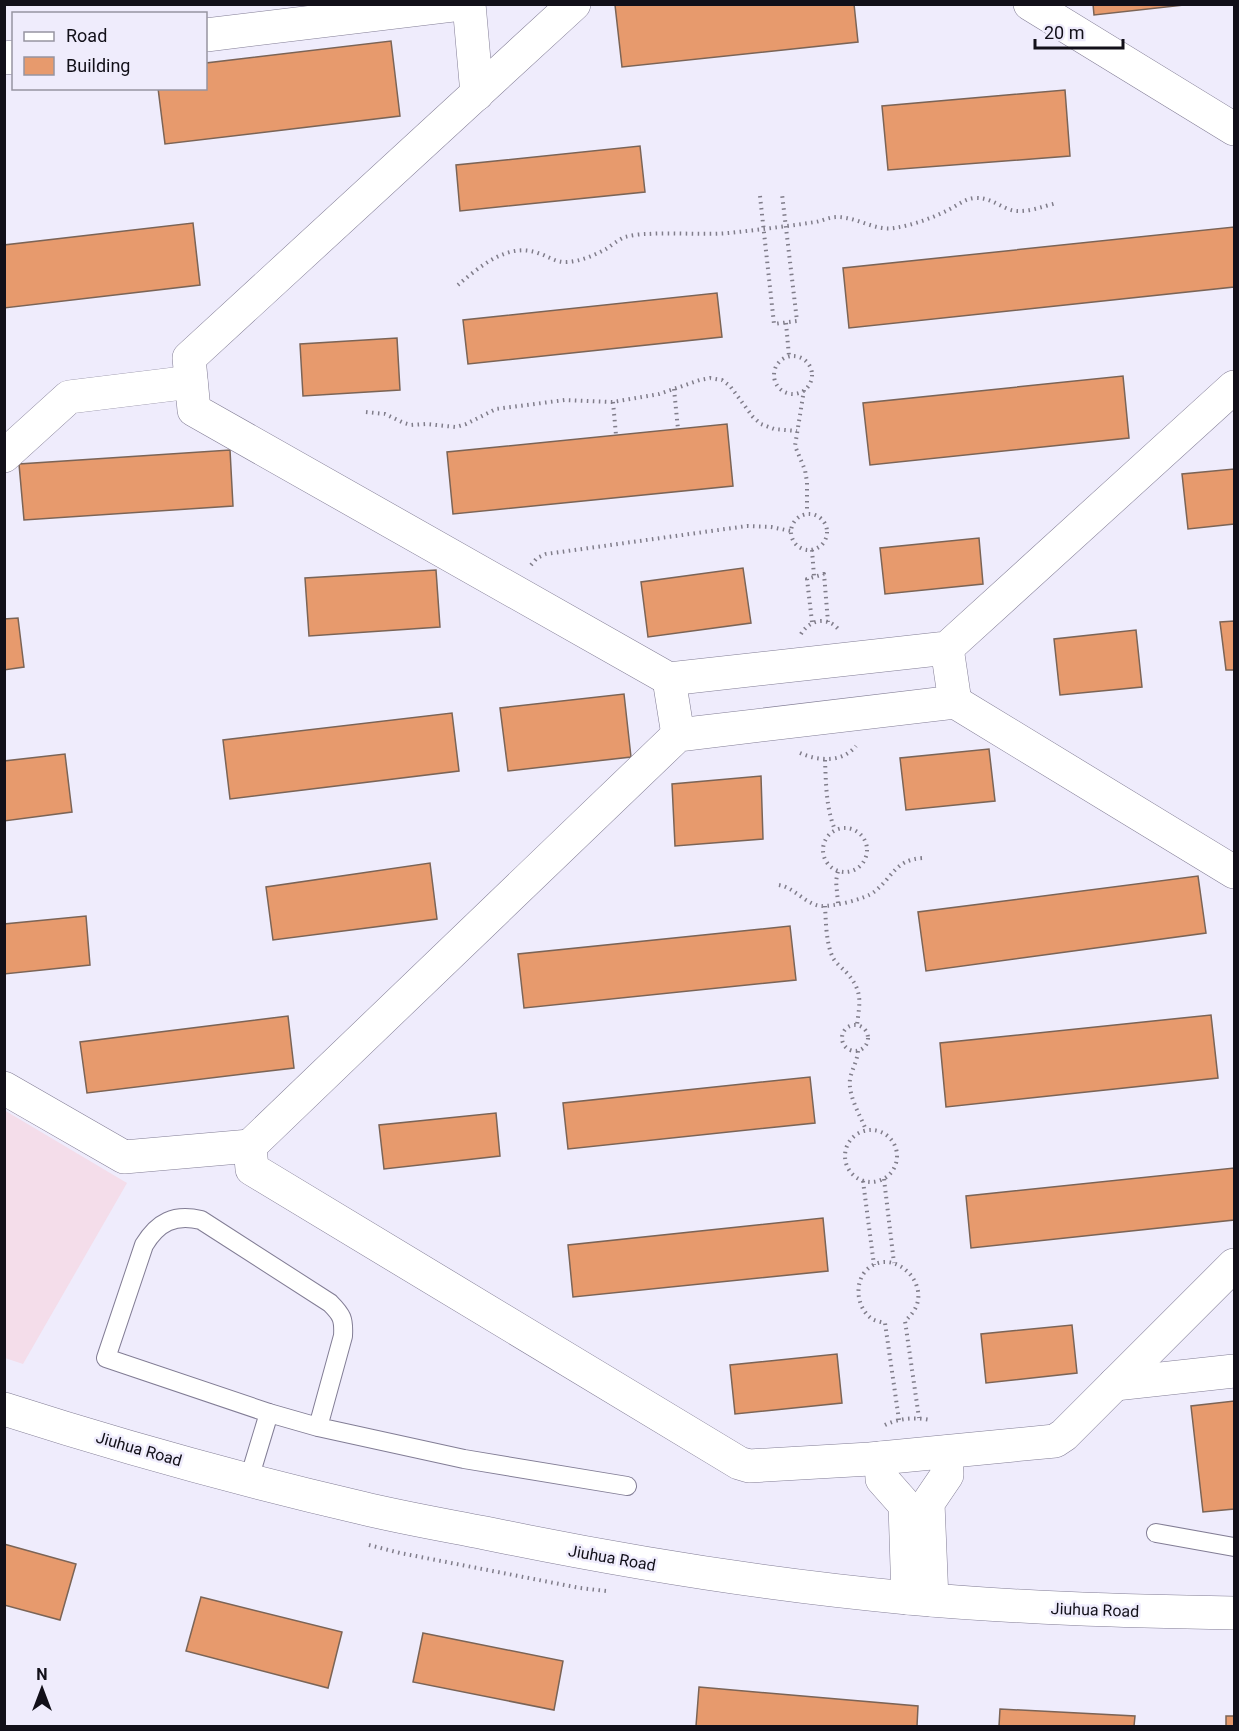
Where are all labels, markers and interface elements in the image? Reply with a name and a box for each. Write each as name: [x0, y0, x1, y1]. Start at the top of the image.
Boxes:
legend: [12, 12, 207, 90]
scale bar: [1035, 12, 1124, 50]
text: 20 m: [1044, 22, 1084, 43]
text: Road: [66, 25, 107, 46]
text: Building: [66, 55, 130, 76]
street label: Jiuhua Road: [94, 1428, 184, 1470]
street label: Jiuhua Road: [567, 1541, 657, 1575]
street label: Jiuhua Road: [1050, 1599, 1140, 1621]
north arrow: [12, 1659, 72, 1719]
text: N: [36, 1665, 48, 1684]

